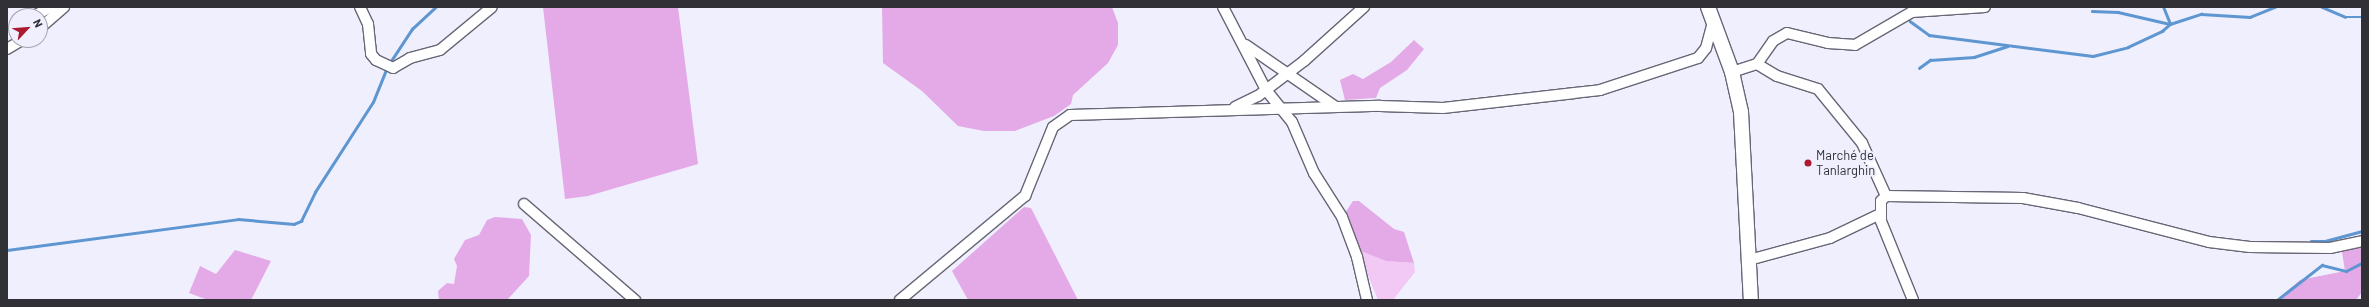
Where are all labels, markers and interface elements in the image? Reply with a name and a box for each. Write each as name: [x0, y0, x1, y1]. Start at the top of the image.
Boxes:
north arrow: [8, 8, 48, 48]
text: N: [31, 17, 46, 29]
place label: Marché de Tanlarghin: [1816, 148, 1875, 179]
marker: Marché de Tanlarghin: [1803, 158, 1813, 168]

